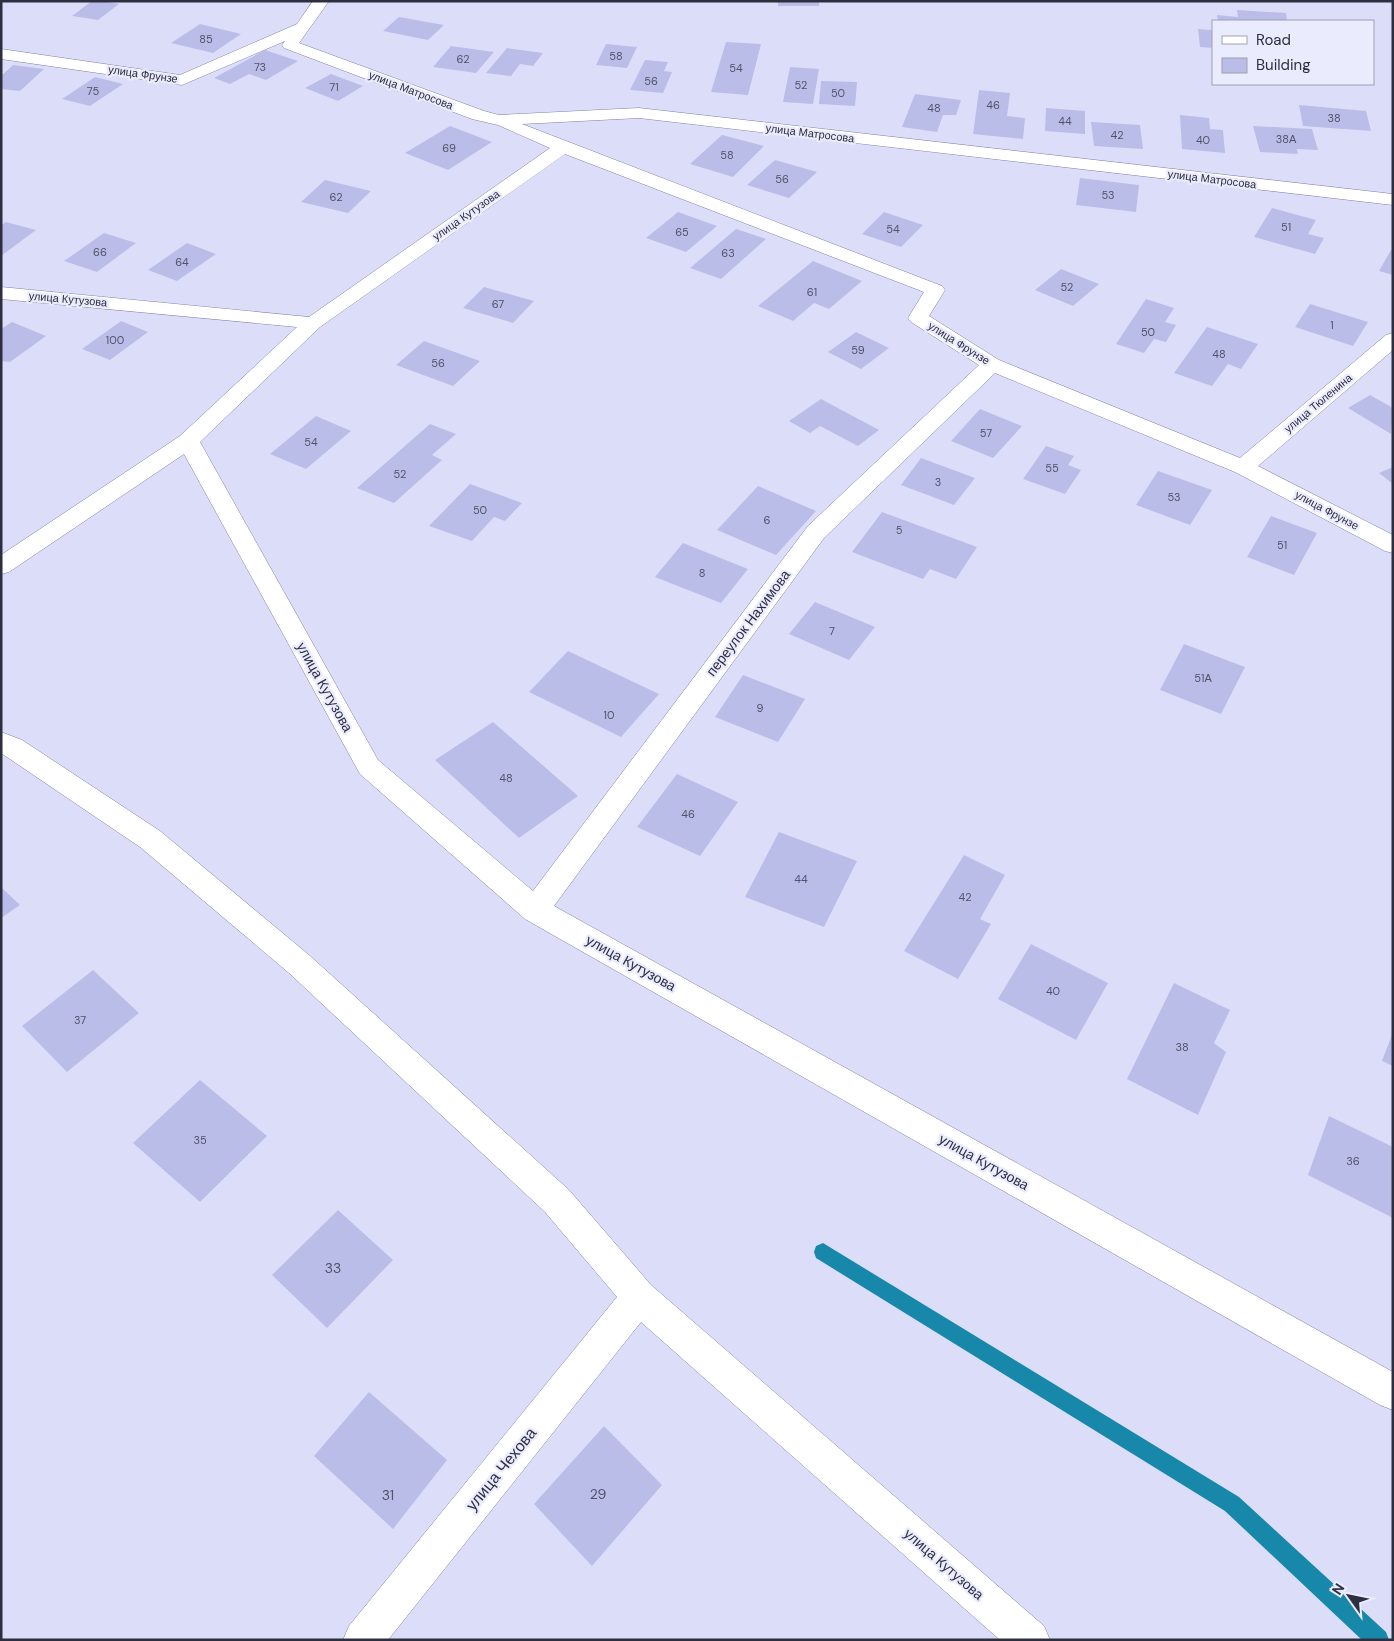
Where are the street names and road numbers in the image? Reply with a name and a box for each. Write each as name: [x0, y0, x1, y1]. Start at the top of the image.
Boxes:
street label: улица Фрунзе: [107, 62, 179, 86]
street label: улица Матросова: [367, 67, 456, 113]
street label: улица Матросова: [765, 121, 856, 145]
street label: улица Матросова: [1167, 167, 1258, 191]
street label: улица Кутузова: [430, 186, 503, 243]
street label: улица Кутузова: [28, 289, 109, 309]
street label: улица Фрунзе: [926, 318, 992, 368]
street label: улица Тюленина: [1281, 370, 1355, 435]
street label: улица Фрунзе: [1293, 487, 1361, 533]
street label: переулок Нахимова: [702, 566, 794, 680]
street label: улица Кутузова: [293, 639, 357, 735]
street label: улица Кутузова: [583, 931, 679, 995]
street label: улица Кутузова: [936, 1130, 1032, 1194]
street label: улица Чехова: [461, 1423, 541, 1515]
street label: улица Кутузова: [900, 1524, 988, 1604]

